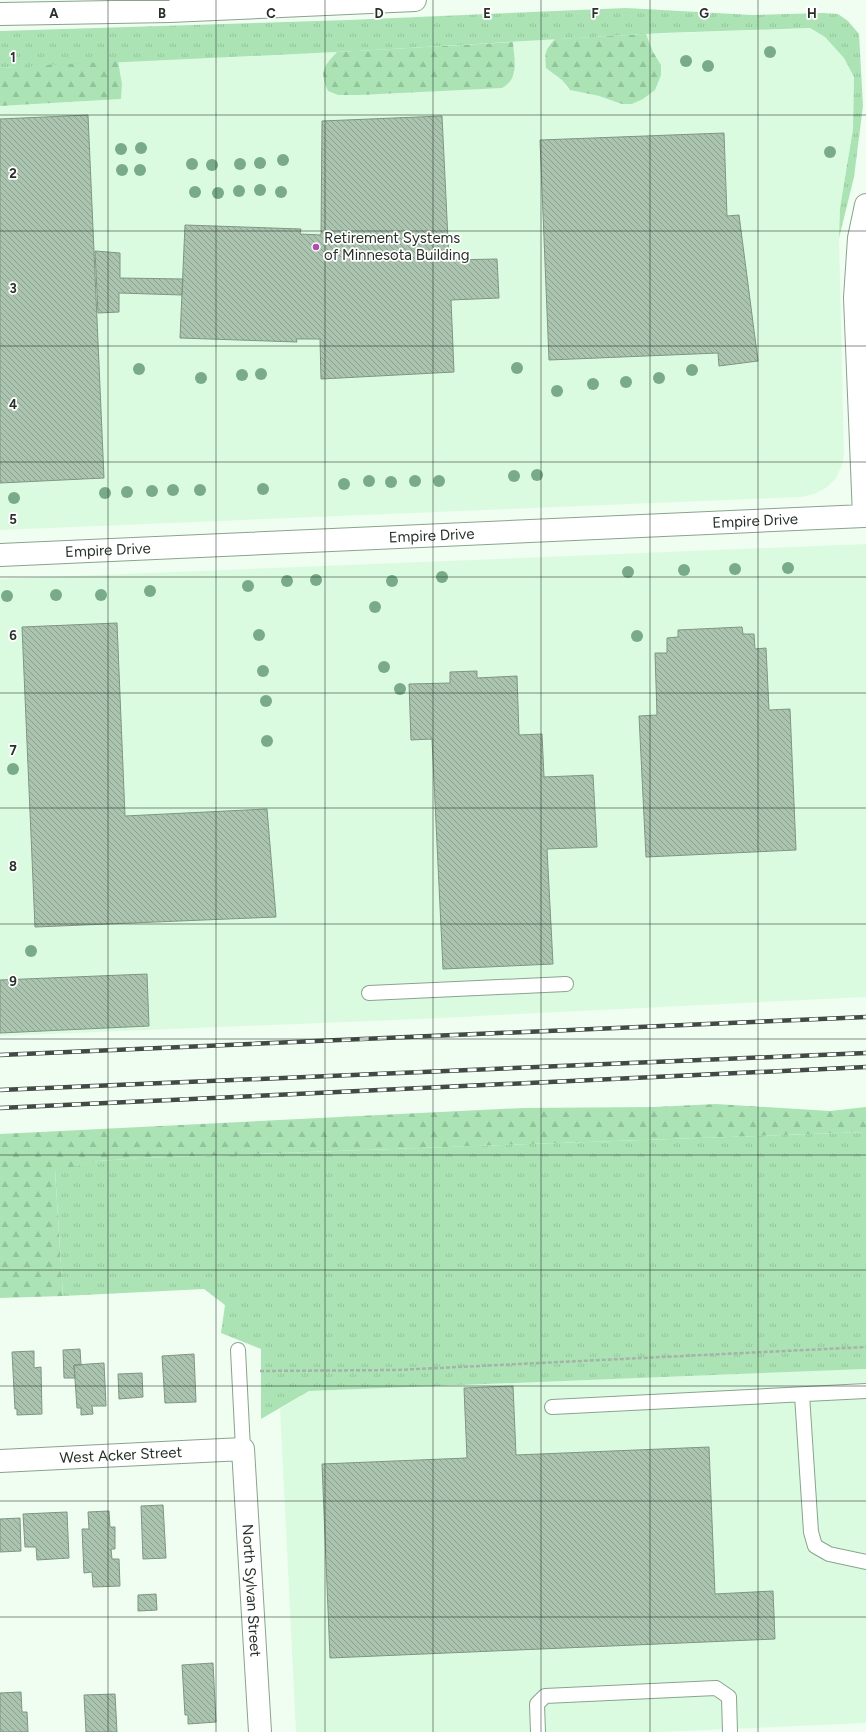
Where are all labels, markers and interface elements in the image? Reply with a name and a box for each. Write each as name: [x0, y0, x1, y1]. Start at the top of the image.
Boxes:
text: A: [49, 6, 59, 21]
text: B: [158, 6, 166, 21]
text: C: [266, 6, 276, 21]
text: D: [374, 6, 384, 21]
text: E: [483, 6, 491, 21]
text: F: [591, 6, 599, 21]
text: G: [699, 6, 709, 21]
text: H: [807, 6, 817, 21]
text: 1: [10, 50, 16, 65]
text: 2: [9, 166, 17, 181]
place label: Retirement Systems of Minnesota Building: [324, 229, 469, 264]
marker: Retirement Systems of Minnesota Building: [311, 242, 321, 252]
text: 3: [9, 281, 17, 296]
text: 4: [9, 397, 17, 412]
street label: Empire Drive: [712, 510, 798, 532]
text: 5: [9, 512, 17, 527]
street label: Empire Drive: [388, 525, 475, 546]
street label: Empire Drive: [65, 539, 151, 561]
text: 6: [9, 628, 17, 643]
text: 7: [9, 743, 17, 758]
text: 8: [9, 859, 17, 874]
text: 9: [9, 974, 17, 989]
street label: West Acker Street: [59, 1443, 183, 1467]
street label: North Sylvan Street: [239, 1524, 264, 1658]

